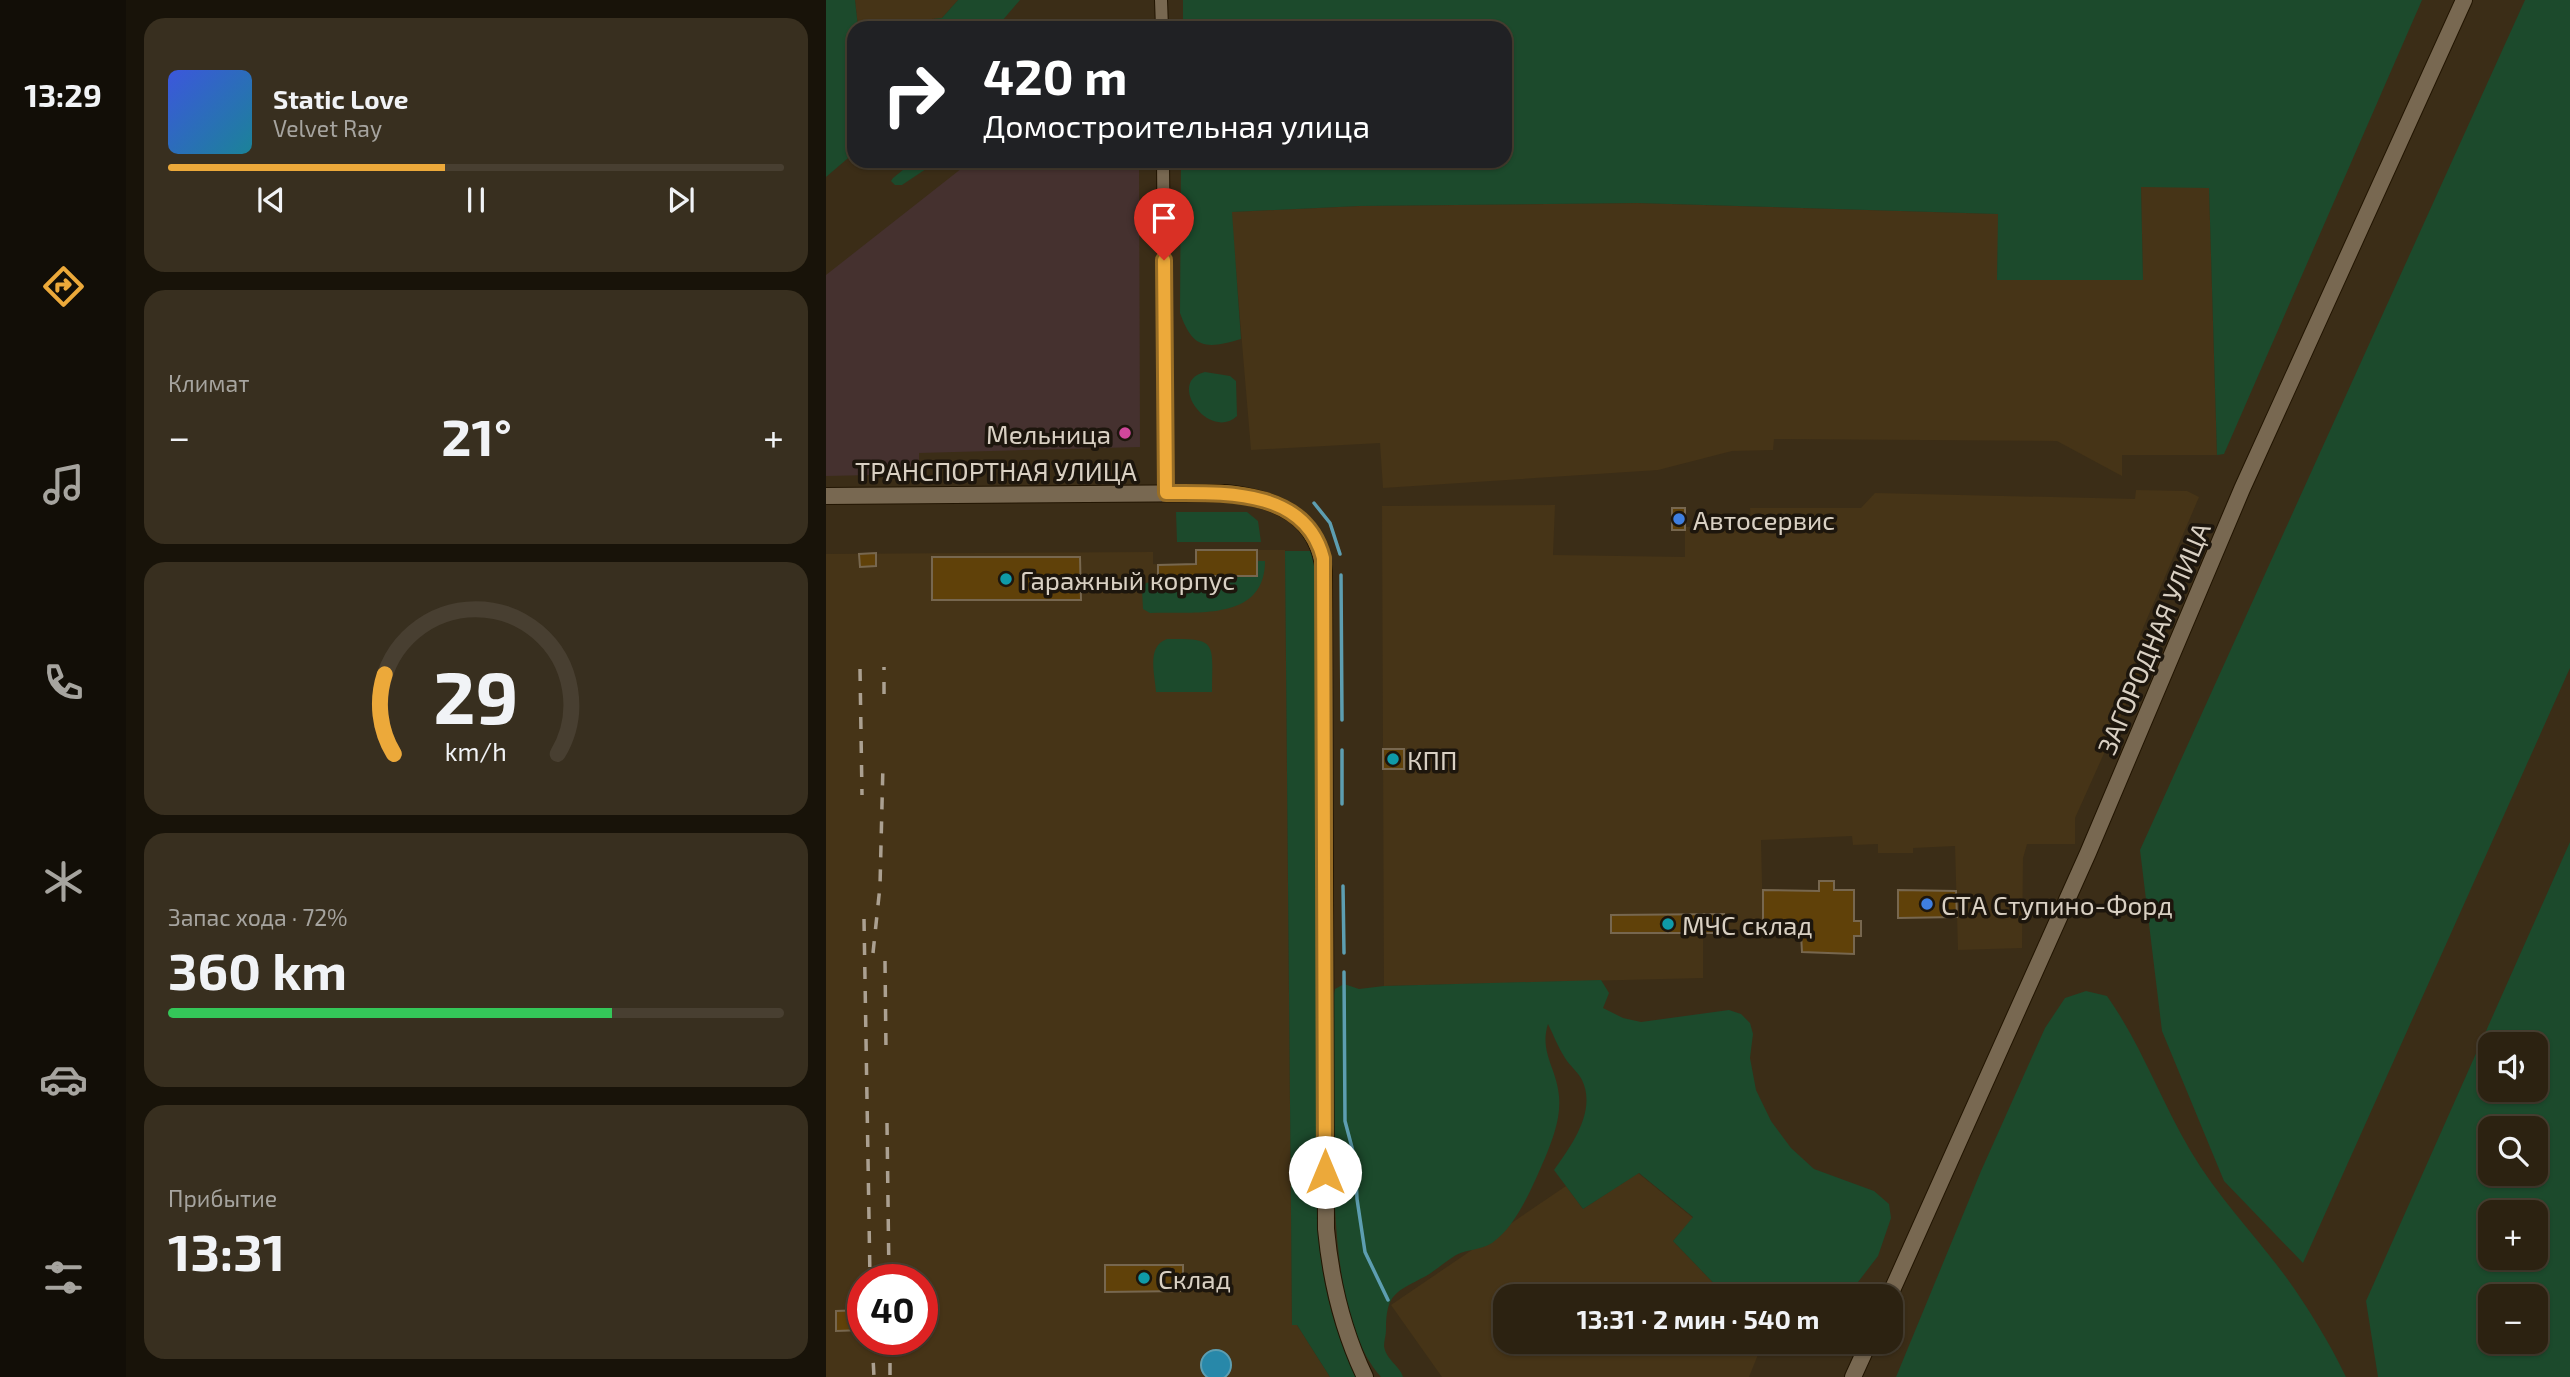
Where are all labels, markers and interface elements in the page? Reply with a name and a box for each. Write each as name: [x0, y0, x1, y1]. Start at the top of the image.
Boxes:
text: 420 m: [983, 46, 1127, 105]
icon: right: [868, 49, 959, 140]
text: 13:29: [24, 75, 102, 113]
text: Static Love: [273, 83, 409, 114]
text: Домостроительная улица: [983, 106, 1370, 144]
text: Velvet Ray: [273, 114, 382, 142]
icon: previous: [252, 181, 290, 219]
icon: pause: [457, 181, 495, 219]
icon: next: [662, 181, 700, 219]
pin: [1134, 188, 1194, 260]
icon: arrive: [1145, 199, 1183, 237]
icon: directions: [39, 262, 88, 311]
text: Климат: [168, 369, 249, 397]
text: 21°: [441, 404, 512, 466]
text: −: [168, 413, 190, 459]
text: +: [763, 413, 784, 459]
place label: Мельница: [986, 418, 1111, 449]
marker: Мельница: [1117, 425, 1133, 441]
street label: ТРАНСПОРТНАЯ УЛИЦА: [855, 455, 1137, 486]
icon: music: [39, 460, 88, 509]
place label: Автосервис: [1693, 504, 1835, 535]
marker: Автосервис: [1671, 511, 1687, 527]
street label: ЗАГОРОДНАЯ УЛИЦА: [2090, 517, 2216, 759]
place label: Гаражный корпус: [1020, 564, 1235, 596]
marker: Гаражный корпус: [998, 571, 1014, 587]
text: 29: [433, 652, 519, 740]
icon: phone: [39, 658, 88, 707]
text: km/h: [445, 736, 507, 766]
place label: КПП: [1407, 744, 1457, 775]
marker: КПП: [1385, 751, 1401, 767]
icon: climate: [39, 857, 88, 906]
place label: СТА Ступино-Форд: [1941, 889, 2173, 921]
marker: СТА Ступино-Форд: [1919, 896, 1935, 912]
text: Запас хода · 72%: [168, 903, 348, 931]
place label: МЧС склад: [1682, 909, 1813, 940]
marker: МЧС склад: [1660, 916, 1676, 932]
text: 360 km: [168, 938, 347, 1000]
map controls: [2478, 1032, 2548, 1354]
button: sound: [2478, 1032, 2548, 1102]
icon: car: [39, 1055, 88, 1104]
button: search: [2478, 1116, 2548, 1186]
position arrow: [1288, 1135, 1362, 1209]
text: Прибытие: [168, 1184, 277, 1212]
button: +: [2478, 1200, 2548, 1270]
text: 13:31: [168, 1219, 285, 1281]
icon: filters: [39, 1253, 88, 1302]
place label: Склад: [1158, 1263, 1231, 1294]
speed limit sign: 40: [847, 1264, 938, 1355]
marker: Склад: [1136, 1270, 1152, 1286]
button: −: [2478, 1284, 2548, 1354]
text: 13:31 · 2 мин · 540 m: [1577, 1303, 1819, 1334]

